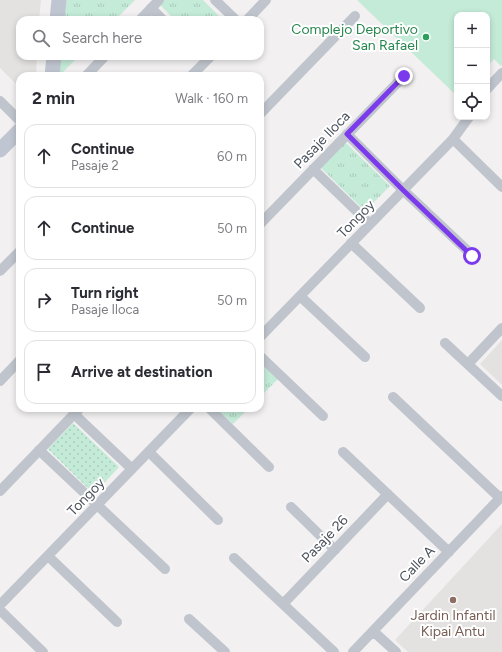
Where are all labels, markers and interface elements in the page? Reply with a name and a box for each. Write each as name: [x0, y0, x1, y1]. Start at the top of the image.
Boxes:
map controls: [454, 12, 490, 120]
button: +: [454, 12, 490, 48]
search box: [16, 16, 264, 60]
place label: Complejo Deportivo San Rafael: [291, 21, 418, 54]
icon: search: [30, 27, 52, 49]
text: Search here: [62, 29, 142, 47]
marker: Complejo Deportivo San Rafael: [421, 32, 431, 42]
button: −: [454, 48, 490, 84]
route end: [395, 67, 413, 85]
button: locate: [454, 84, 490, 120]
text: 2 min: [32, 88, 75, 108]
text: Walk · 160 m: [175, 91, 248, 106]
street label: Pasaje Iloca: [290, 108, 354, 172]
text: Continue: [71, 140, 134, 158]
icon: ahead: [33, 145, 55, 167]
text: 60 m: [217, 149, 247, 164]
text: Pasaje 2: [71, 158, 119, 173]
street label: Tongoy: [334, 196, 379, 242]
icon: ahead: [33, 217, 55, 239]
text: Continue: [71, 219, 134, 237]
text: 50 m: [217, 221, 247, 236]
route start: [463, 247, 481, 265]
text: Turn right: [71, 284, 139, 302]
icon: right: [33, 289, 55, 311]
text: 50 m: [217, 293, 247, 308]
text: Pasaje Iloca: [71, 302, 139, 317]
icon: arrive: [33, 361, 55, 383]
text: Arrive at destination: [71, 363, 212, 381]
street label: Tongoy: [64, 474, 109, 520]
street label: Pasaje 26: [298, 512, 352, 566]
street label: Calle A: [396, 542, 439, 586]
marker: Jardin Infantil Kipai Antu: [448, 595, 458, 605]
place label: Jardin Infantil Kipai Antu: [410, 607, 496, 640]

